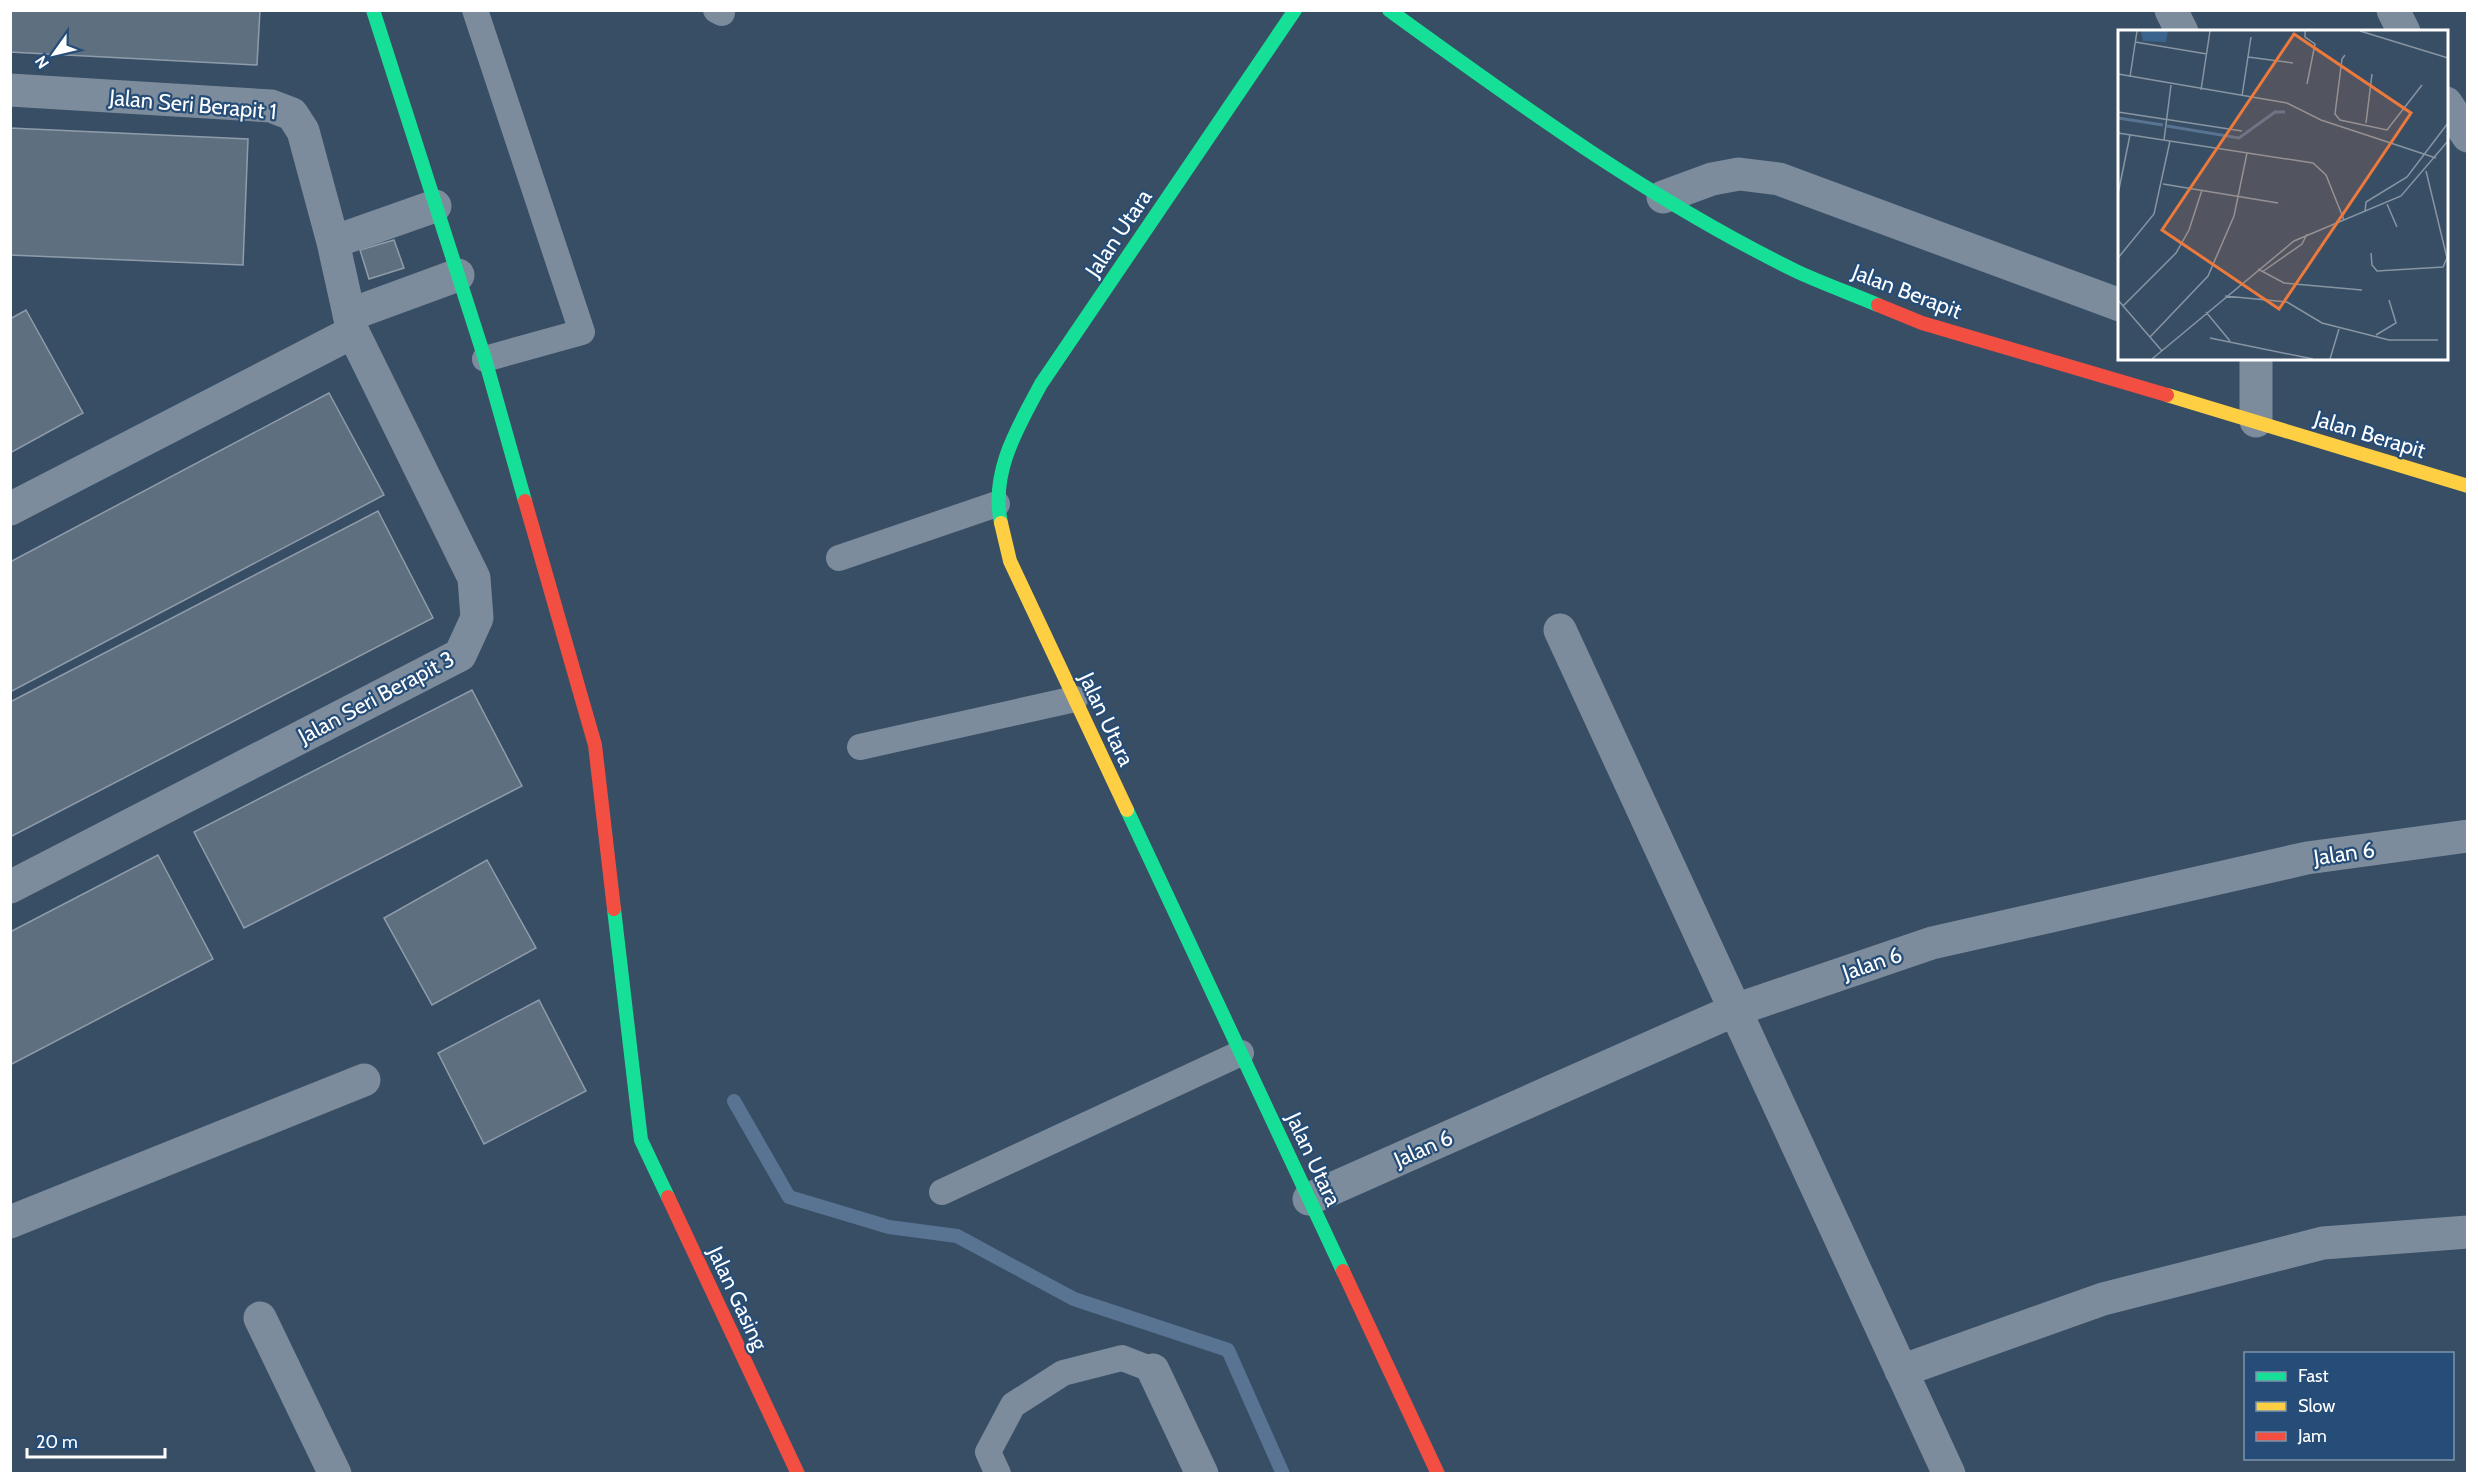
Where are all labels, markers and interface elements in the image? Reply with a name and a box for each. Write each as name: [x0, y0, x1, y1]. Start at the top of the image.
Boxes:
north arrow: [24, 24, 84, 84]
inset map: [2118, 30, 2448, 360]
text: N: [31, 52, 53, 72]
street label: Jalan Seri Berapit 1: [107, 84, 278, 125]
street label: Jalan Utara: [1079, 184, 1158, 283]
street label: Jalan Berapit: [1847, 258, 1966, 325]
street label: Jalan Berapit: [2310, 404, 2429, 464]
street label: Jalan Seri Berapit 3: [293, 645, 459, 750]
street label: Jalan Utara: [1073, 667, 1140, 771]
street label: Jalan 6: [2311, 836, 2376, 871]
street label: Jalan 6: [1838, 941, 1906, 987]
street label: Jalan Utara: [1280, 1107, 1347, 1211]
street label: Jalan 6: [1389, 1124, 1457, 1174]
street label: Jalan Gasing: [701, 1241, 774, 1355]
legend: [2244, 1352, 2454, 1460]
text: Fast: [2298, 1365, 2329, 1387]
text: Slow: [2298, 1395, 2335, 1417]
scale bar: [27, 1421, 165, 1459]
text: Jam: [2297, 1425, 2327, 1447]
text: 20 m: [36, 1431, 78, 1453]

